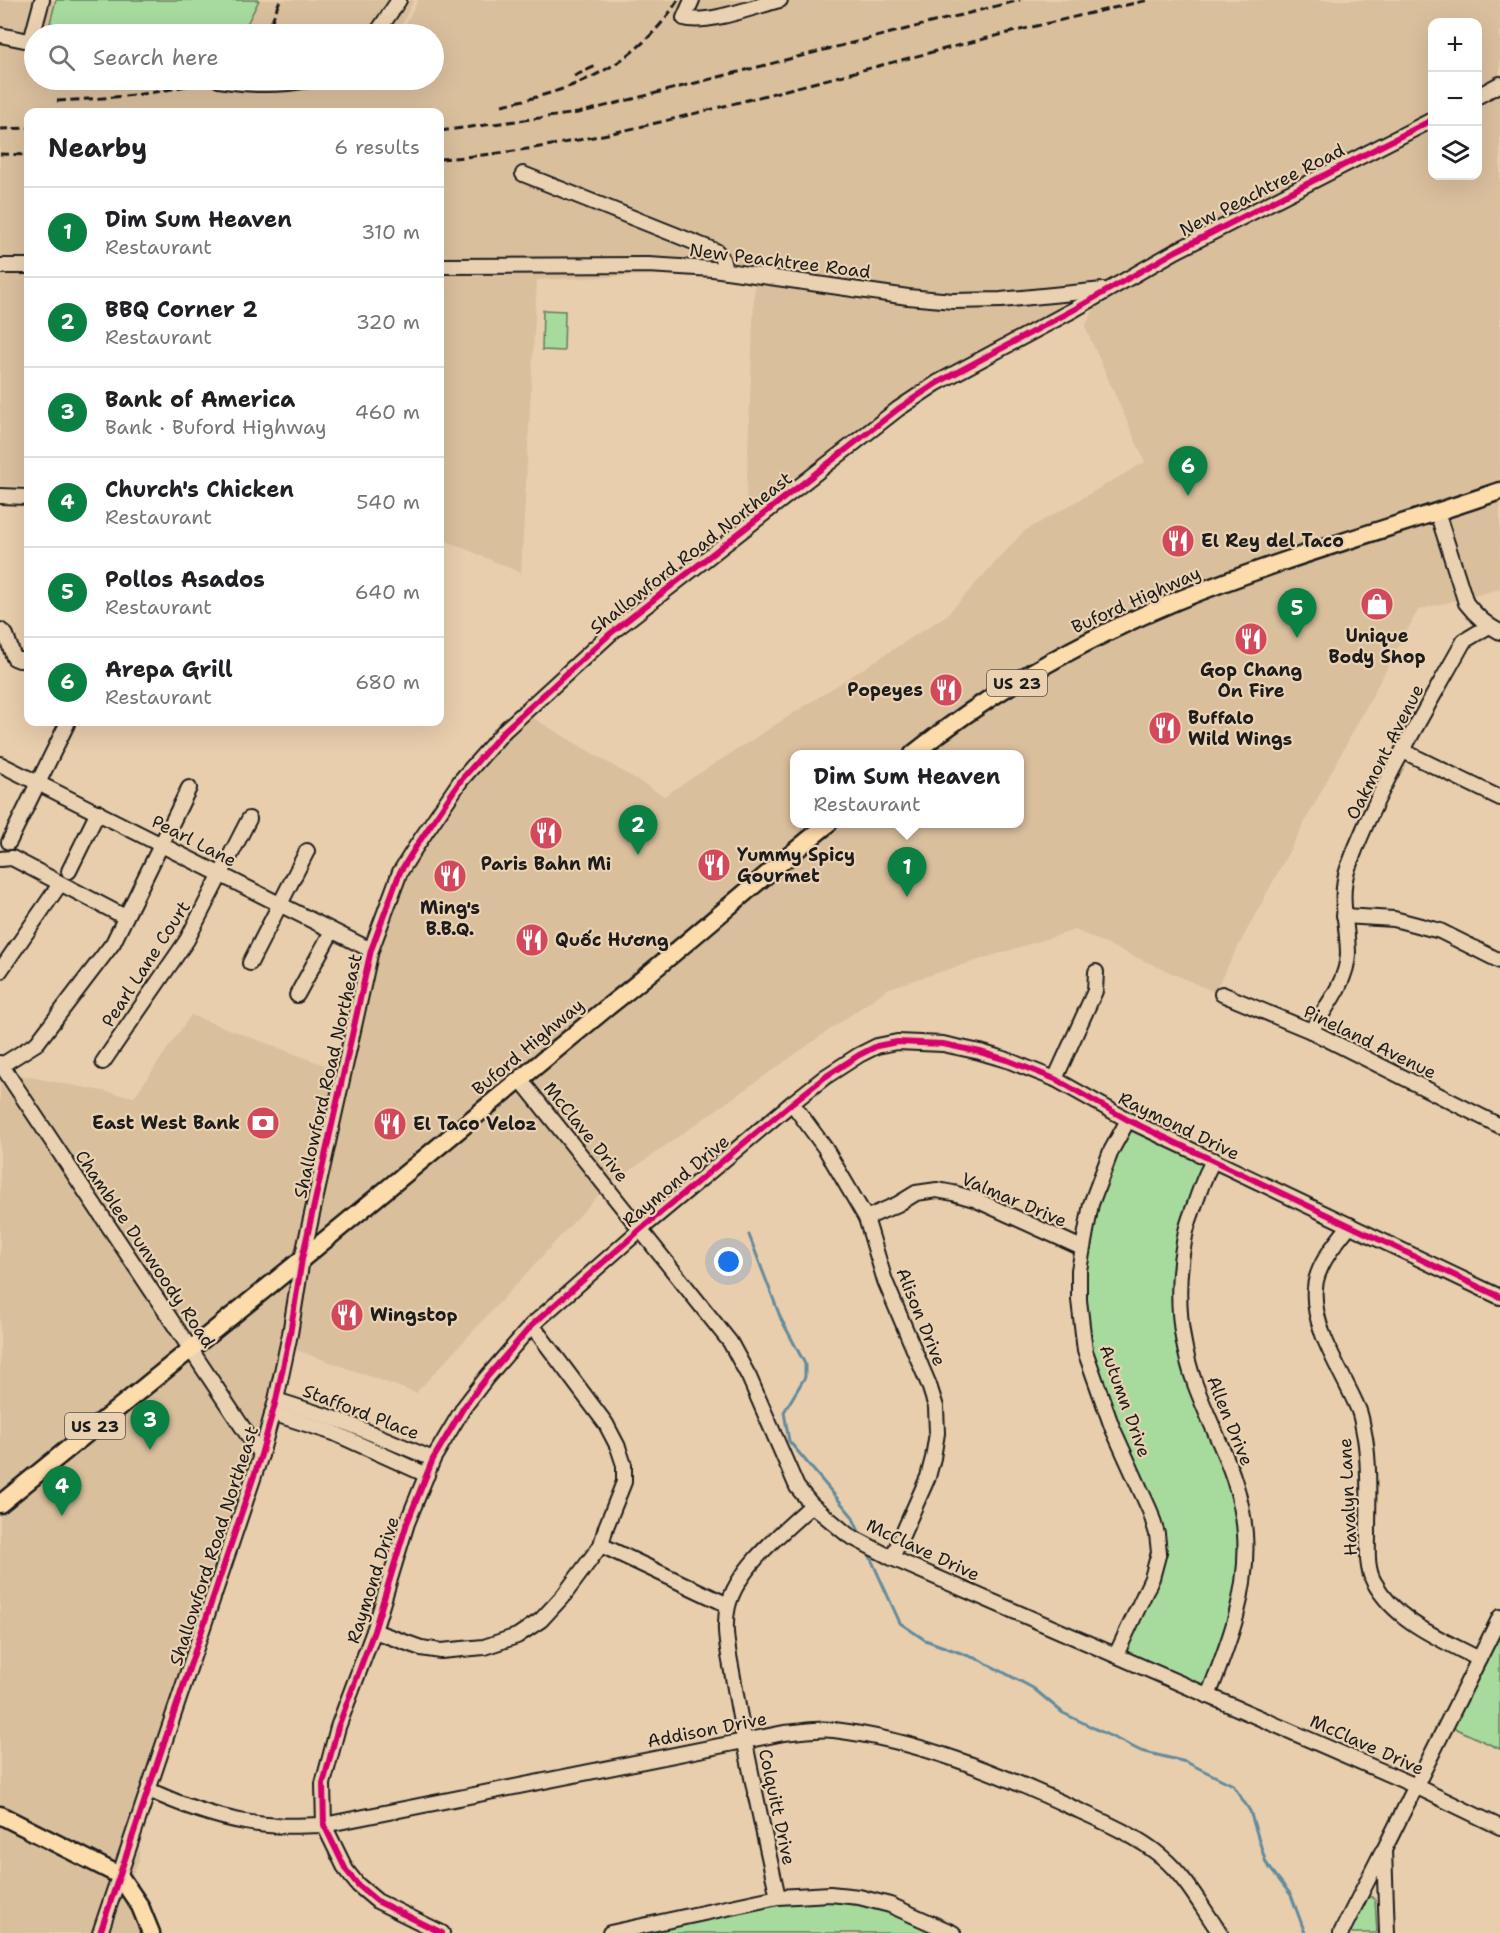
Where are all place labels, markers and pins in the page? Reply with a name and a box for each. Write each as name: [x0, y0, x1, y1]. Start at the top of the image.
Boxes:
pin: 6: [1168, 446, 1208, 496]
restaurant icon: El Rey del Taco: [1160, 523, 1196, 559]
place label: El Rey del Taco: [1201, 529, 1344, 553]
shop icon: Unique Body Shop: [1359, 586, 1395, 622]
pin: 5: [1278, 588, 1316, 638]
restaurant icon: Gop Chang On Fire: [1233, 621, 1269, 657]
place label: Unique Body Shop: [1329, 624, 1426, 669]
place label: Gop Chang On Fire: [1200, 658, 1302, 703]
restaurant icon: Popeyes: [928, 672, 964, 708]
place label: Popeyes: [847, 678, 923, 702]
place label: Buffalo Wild Wings: [1188, 706, 1292, 751]
restaurant icon: Buffalo Wild Wings: [1147, 710, 1183, 746]
pin: 2: [618, 806, 658, 855]
restaurant icon: Paris Bahn Mi: [528, 815, 564, 851]
place label: Yummy Spicy Gourmet: [737, 843, 855, 888]
restaurant icon: Yummy Spicy Gourmet: [696, 847, 732, 883]
pin: 1: [888, 848, 926, 897]
place label: Paris Bahn Mi: [481, 852, 611, 876]
restaurant icon: Ming's B.B.Q.: [432, 858, 468, 894]
place label: Ming's B.B.Q.: [420, 896, 480, 941]
restaurant icon: Quốc Hương: [514, 922, 550, 958]
place label: Quốc Hương: [555, 928, 669, 952]
bank icon: East West Bank: [245, 1105, 281, 1141]
restaurant icon: El Taco Veloz: [372, 1106, 408, 1142]
place label: East West Bank: [92, 1111, 240, 1135]
place label: El Taco Veloz: [413, 1112, 537, 1136]
restaurant icon: Wingstop: [329, 1297, 365, 1333]
place label: Wingstop: [370, 1303, 458, 1327]
pin: 3: [130, 1400, 170, 1450]
pin: 4: [42, 1466, 82, 1516]

